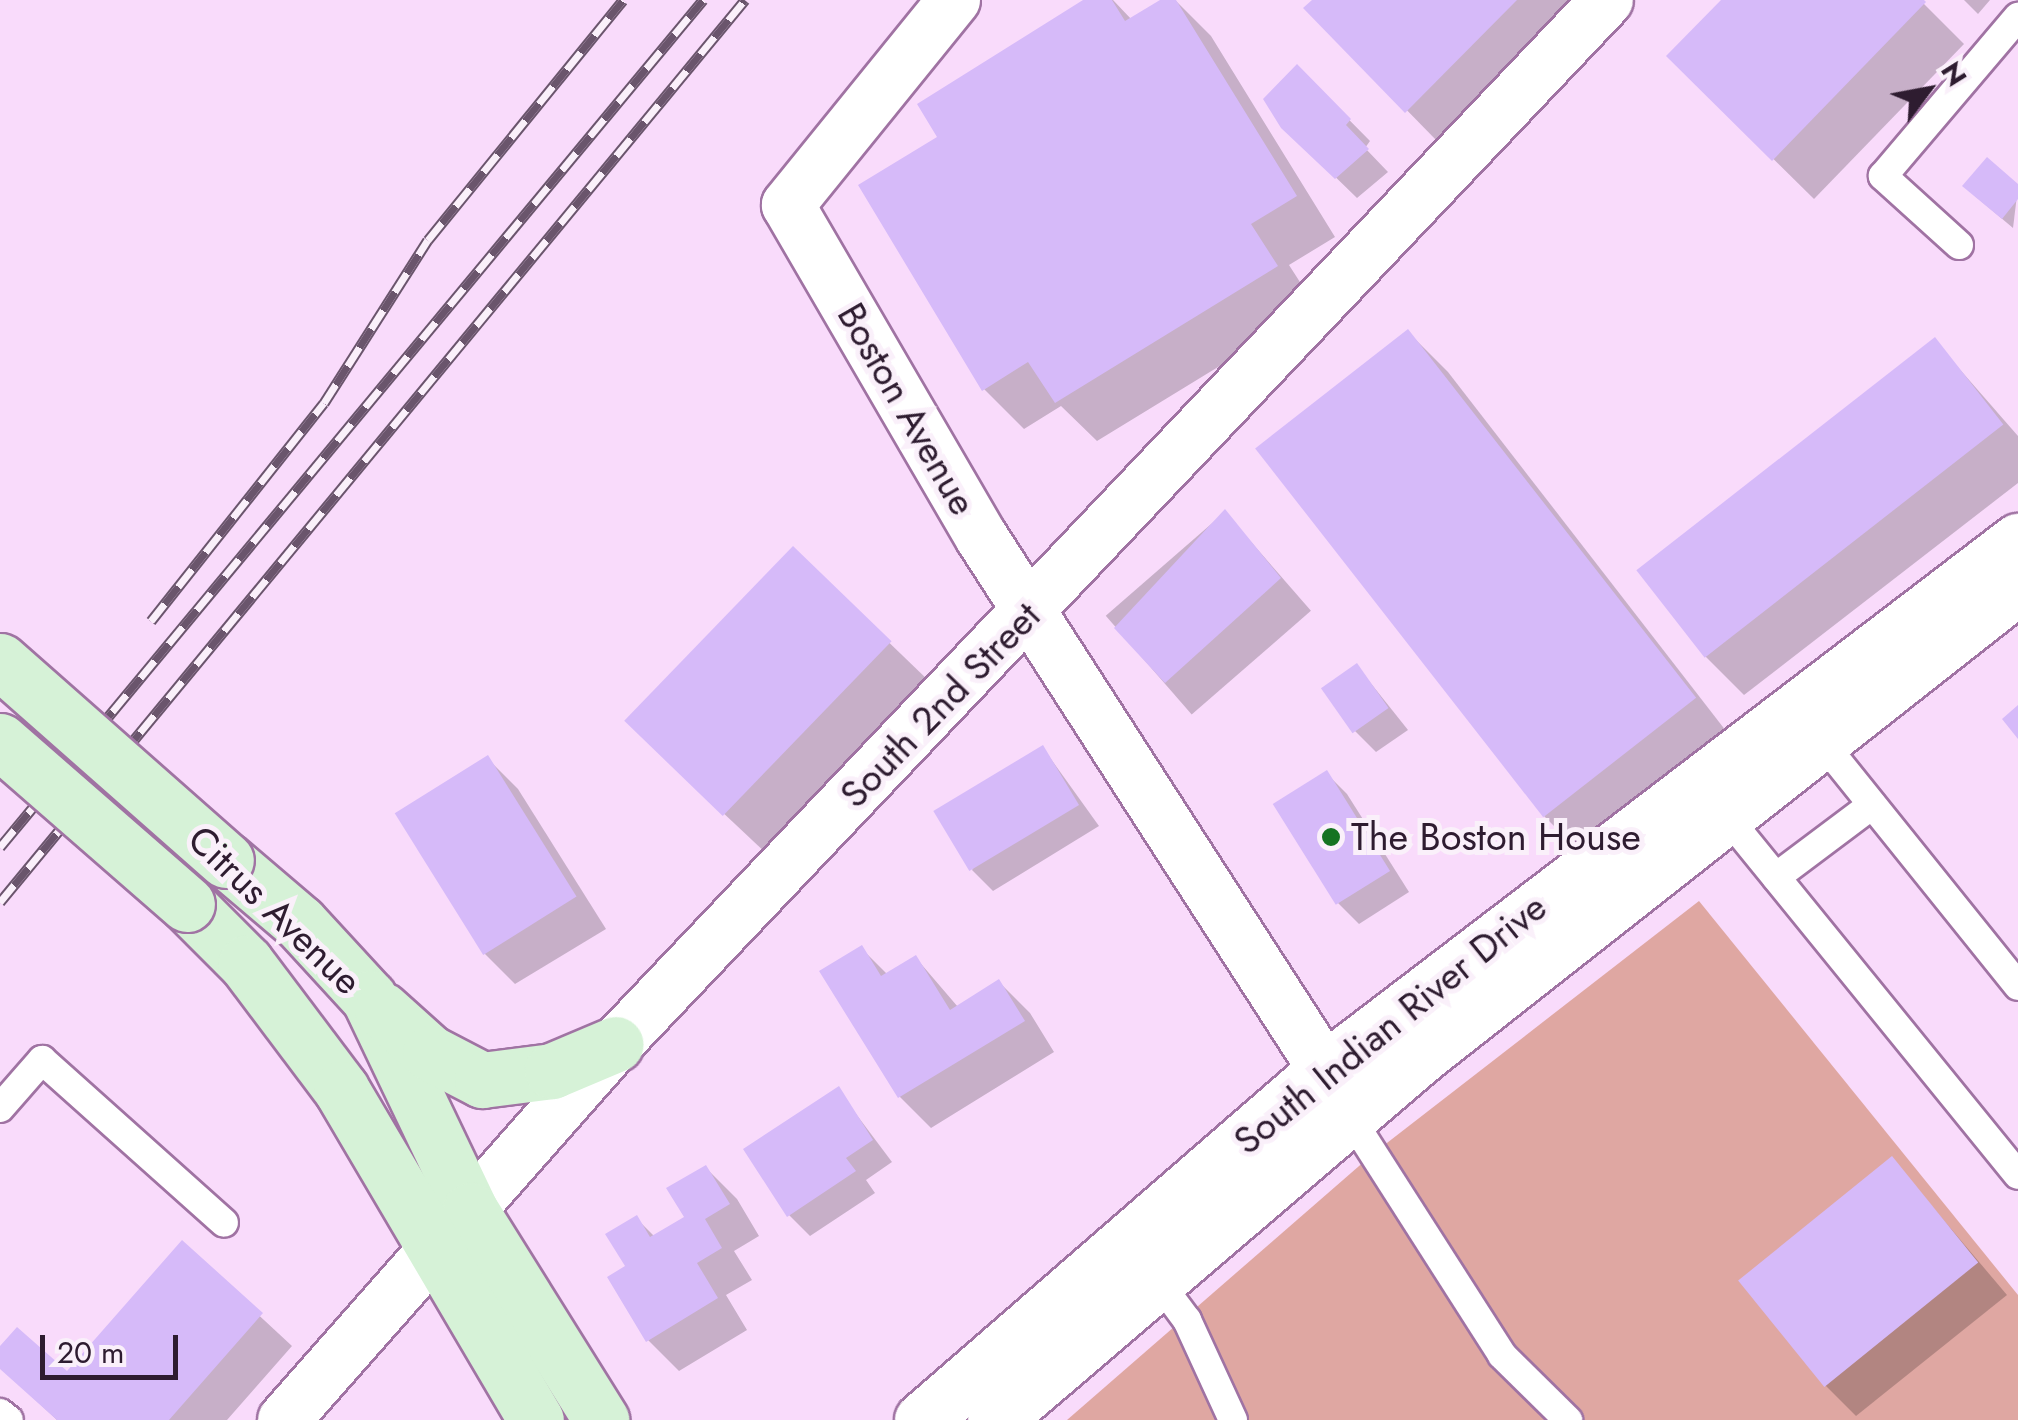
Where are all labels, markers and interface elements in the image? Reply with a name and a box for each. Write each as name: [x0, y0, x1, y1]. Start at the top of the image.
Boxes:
north arrow: [1878, 40, 1978, 140]
text: N: [1931, 54, 1977, 94]
street label: Boston Avenue: [828, 295, 986, 523]
street label: South 2nd Street: [831, 593, 1049, 817]
place label: The Boston House: [1351, 814, 1641, 860]
street label: Citrus Avenue: [179, 816, 371, 1004]
marker: The Boston House: [1320, 826, 1342, 848]
street label: South Indian River Drive: [1225, 884, 1555, 1164]
scale bar: [45, 1315, 182, 1377]
text: 20 m: [57, 1331, 124, 1374]

